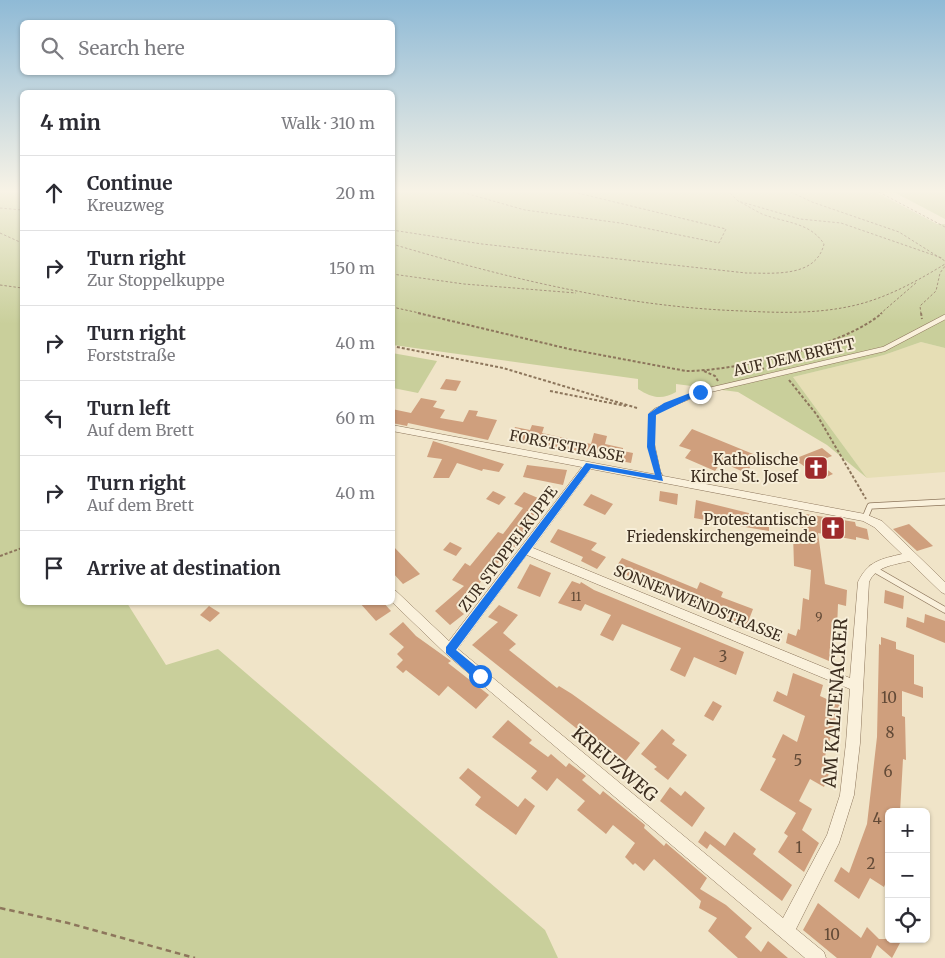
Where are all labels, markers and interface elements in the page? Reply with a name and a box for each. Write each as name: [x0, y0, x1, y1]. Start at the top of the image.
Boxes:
search box: [20, 20, 395, 75]
icon: search: [38, 34, 66, 62]
text: Search here: [78, 36, 185, 60]
text: 4 min: [40, 109, 101, 136]
text: Walk · 310 m: [282, 113, 375, 133]
text: Continue: [87, 171, 173, 195]
icon: ahead: [40, 179, 68, 207]
text: 20 m: [336, 183, 375, 203]
text: Kreuzweg: [87, 195, 164, 215]
text: Turn right: [87, 246, 186, 270]
icon: right: [40, 254, 68, 282]
text: 150 m: [329, 258, 375, 278]
text: Zur Stoppelkuppe: [87, 270, 225, 290]
text: Turn right: [87, 321, 186, 345]
icon: right: [40, 329, 68, 357]
text: 40 m: [335, 333, 375, 353]
street label: AUF DEM BRETT: [730, 334, 857, 380]
text: Forststraße: [87, 345, 175, 365]
route end: [689, 381, 712, 404]
text: Turn left: [87, 396, 171, 420]
icon: left: [40, 404, 68, 432]
text: 60 m: [335, 408, 375, 428]
text: Auf dem Brett: [87, 420, 194, 440]
street label: FORSTSTRASSE: [508, 426, 627, 467]
place label: Katholische Kirche St. Josef: [691, 450, 799, 486]
church icon: Katholische Kirche St. Josef: [803, 455, 829, 481]
text: Turn right: [87, 471, 186, 495]
icon: right: [40, 479, 68, 507]
street label: ZUR STOPPELKUPPE: [455, 482, 562, 616]
text: 40 m: [335, 483, 375, 503]
text: Auf dem Brett: [87, 495, 194, 515]
place label: Protestantische Friedenskirchengemeinde: [627, 510, 816, 546]
church icon: Protestantische Friedenskirchengemeinde: [820, 515, 846, 541]
icon: arrive: [40, 554, 68, 582]
text: Arrive at destination: [87, 556, 281, 580]
street label: SONNENWENDSTRASSE: [611, 560, 785, 646]
house number: 11: [571, 589, 582, 604]
house number: 9: [815, 609, 823, 624]
street label: AM KALTENACKER: [818, 617, 852, 790]
house number: 3: [719, 647, 727, 666]
route start: [469, 665, 492, 688]
house number: 10: [881, 688, 897, 707]
street label: KREUZWEG: [567, 722, 663, 806]
house number: 8: [886, 723, 895, 742]
house number: 5: [794, 751, 802, 770]
house number: 6: [883, 762, 893, 781]
map controls: [885, 808, 930, 943]
button: +: [885, 808, 930, 853]
house number: 4: [872, 809, 882, 828]
house number: 1: [796, 838, 803, 857]
button: −: [885, 853, 930, 898]
house number: 2: [867, 854, 876, 873]
button: locate: [885, 898, 930, 943]
house number: 10: [824, 925, 840, 944]

